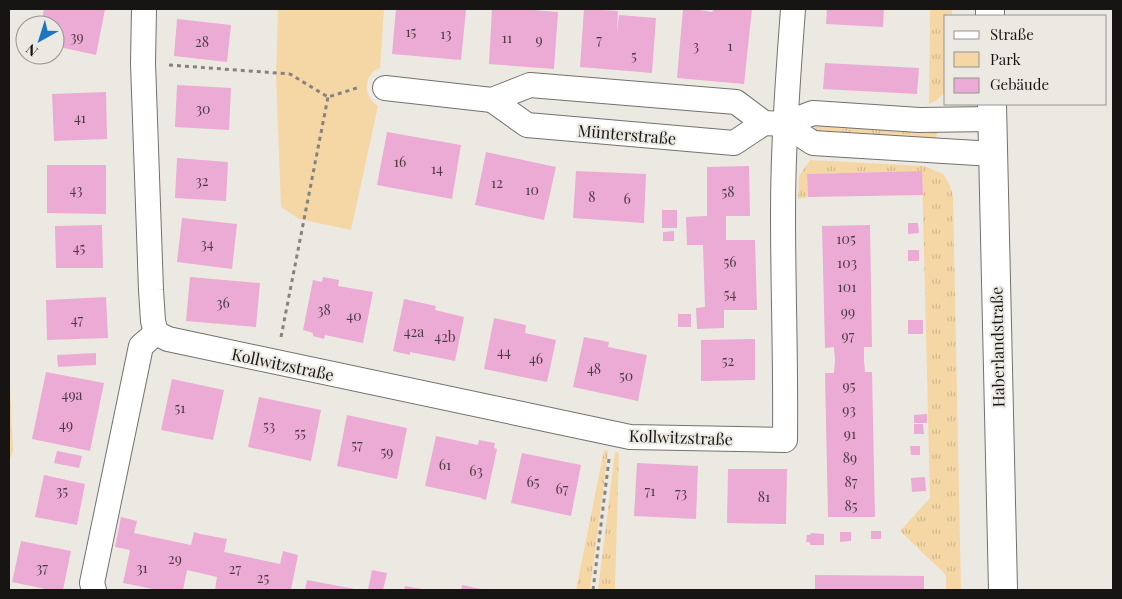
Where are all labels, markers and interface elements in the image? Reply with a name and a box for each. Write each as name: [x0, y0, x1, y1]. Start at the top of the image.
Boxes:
north arrow: [15, 15, 65, 65]
legend: [944, 15, 1107, 105]
house number: 15: [406, 22, 417, 41]
house number: 13: [440, 24, 452, 43]
text: Straße: [990, 24, 1034, 44]
house number: 39: [70, 27, 84, 46]
house number: 11: [502, 28, 512, 47]
house number: 9: [535, 30, 543, 49]
house number: 7: [596, 30, 602, 49]
house number: 28: [195, 32, 209, 51]
house number: 3: [693, 36, 699, 55]
house number: 1: [727, 36, 733, 55]
text: N: [22, 40, 41, 61]
house number: 5: [631, 46, 637, 65]
text: Park: [990, 49, 1022, 69]
text: Gebäude: [990, 74, 1049, 94]
house number: 30: [196, 99, 210, 118]
house number: 41: [74, 108, 86, 127]
street label: Münterstraße: [577, 119, 677, 149]
house number: 16: [394, 152, 406, 171]
house number: 14: [431, 159, 443, 178]
house number: 32: [195, 171, 209, 190]
house number: 12: [491, 173, 503, 192]
house number: 43: [70, 180, 82, 199]
house number: 10: [525, 180, 539, 199]
house number: 58: [721, 182, 735, 201]
house number: 8: [588, 187, 596, 206]
house number: 6: [623, 189, 631, 208]
house number: 105: [836, 229, 856, 248]
house number: 34: [200, 234, 214, 253]
house number: 45: [73, 238, 86, 257]
house number: 56: [723, 252, 737, 271]
house number: 103: [837, 253, 857, 272]
house number: 101: [838, 277, 856, 296]
house number: 54: [724, 284, 736, 303]
street label: Haberlandstraße: [985, 287, 1009, 407]
house number: 36: [216, 293, 230, 312]
house number: 38: [317, 300, 331, 319]
house number: 99: [841, 302, 855, 321]
house number: 40: [346, 306, 362, 325]
house number: 47: [71, 310, 84, 329]
house number: 42a: [404, 322, 424, 341]
house number: 97: [842, 326, 855, 345]
house number: 42b: [434, 327, 456, 346]
house number: 44: [497, 342, 511, 361]
street label: Kollwitzstraße: [230, 343, 336, 385]
house number: 46: [529, 349, 543, 368]
house number: 52: [722, 351, 735, 370]
house number: 48: [587, 359, 601, 378]
house number: 50: [619, 366, 633, 385]
house number: 95: [843, 376, 856, 395]
house number: 49a: [61, 385, 83, 404]
house number: 51: [175, 398, 186, 417]
house number: 93: [842, 400, 856, 419]
house number: 49: [59, 415, 73, 434]
house number: 53: [263, 416, 275, 435]
house number: 55: [294, 423, 306, 442]
house number: 91: [844, 424, 856, 443]
street label: Kollwitzstraße: [629, 425, 733, 449]
house number: 57: [351, 435, 363, 454]
house number: 59: [381, 442, 393, 461]
house number: 89: [843, 448, 857, 467]
house number: 61: [439, 455, 451, 474]
house number: 63: [469, 461, 483, 480]
house number: 65: [526, 472, 540, 491]
house number: 87: [845, 472, 858, 491]
house number: 67: [556, 479, 569, 498]
house number: 35: [56, 481, 68, 500]
house number: 71: [645, 481, 655, 500]
house number: 73: [675, 483, 687, 502]
house number: 81: [758, 487, 770, 506]
house number: 85: [844, 496, 858, 515]
house number: 29: [168, 549, 182, 568]
house number: 37: [36, 558, 48, 577]
house number: 31: [136, 558, 148, 577]
house number: 27: [229, 559, 242, 578]
house number: 25: [257, 568, 269, 587]

